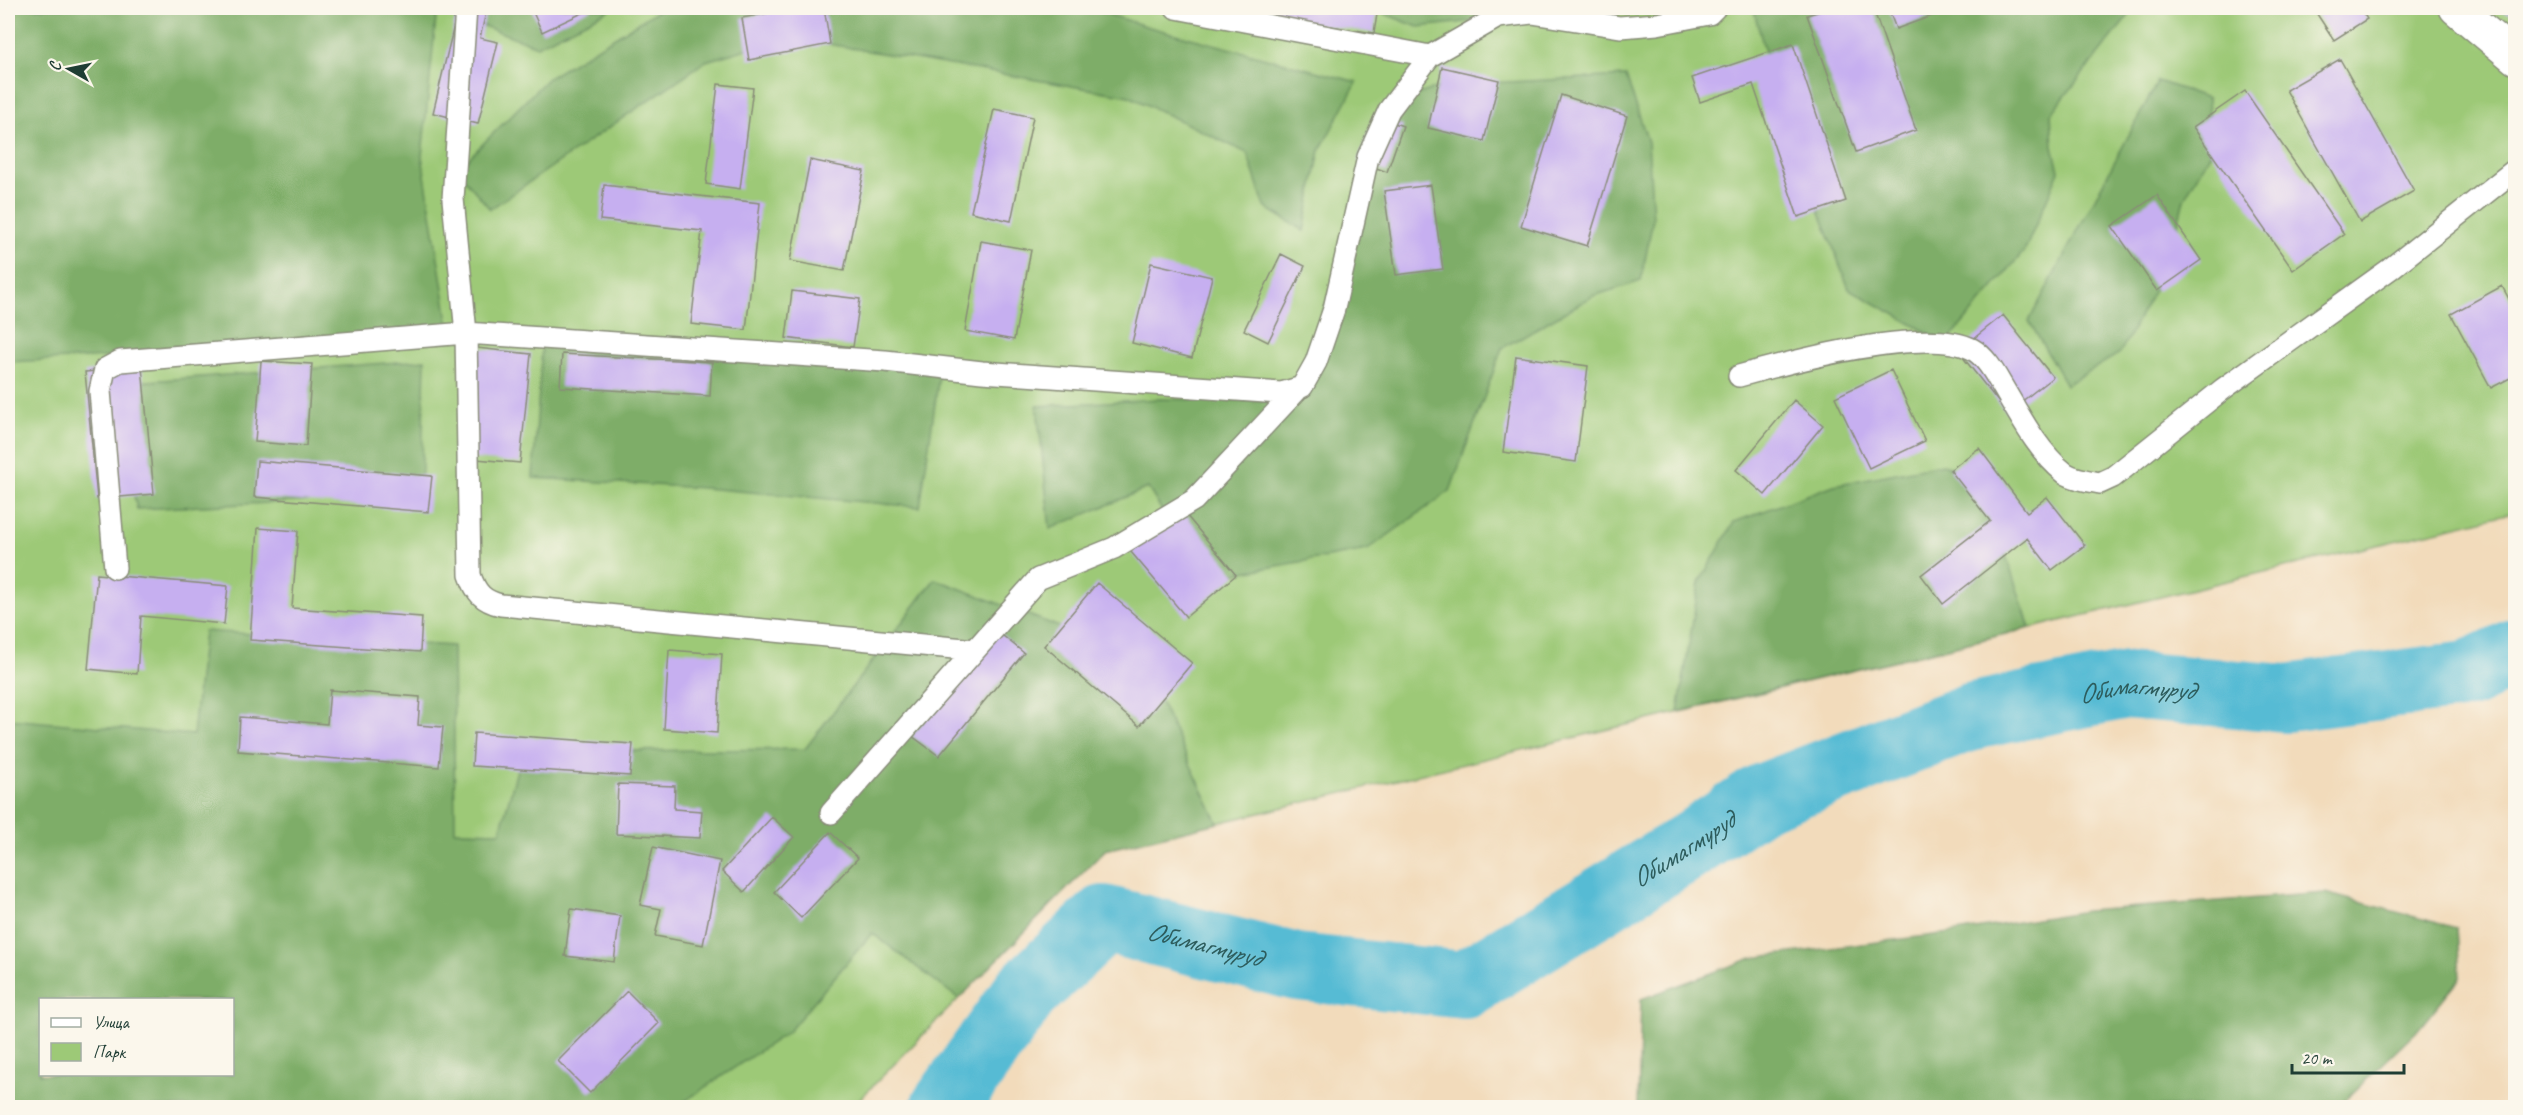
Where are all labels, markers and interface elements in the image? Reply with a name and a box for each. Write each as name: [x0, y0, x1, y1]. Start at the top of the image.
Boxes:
north arrow: [39, 39, 99, 99]
text: С: [45, 59, 66, 72]
water label: Обимагмуруд: [2075, 668, 2201, 711]
water label: Обимагмуруд: [1625, 800, 1746, 895]
water label: Обимагмуруд: [1144, 913, 1271, 976]
legend: [39, 998, 234, 1076]
text: Улица: [93, 1011, 130, 1033]
scale bar: [2292, 1037, 2404, 1075]
text: Парк: [93, 1041, 127, 1063]
text: 20 m: [2301, 1047, 2334, 1069]

